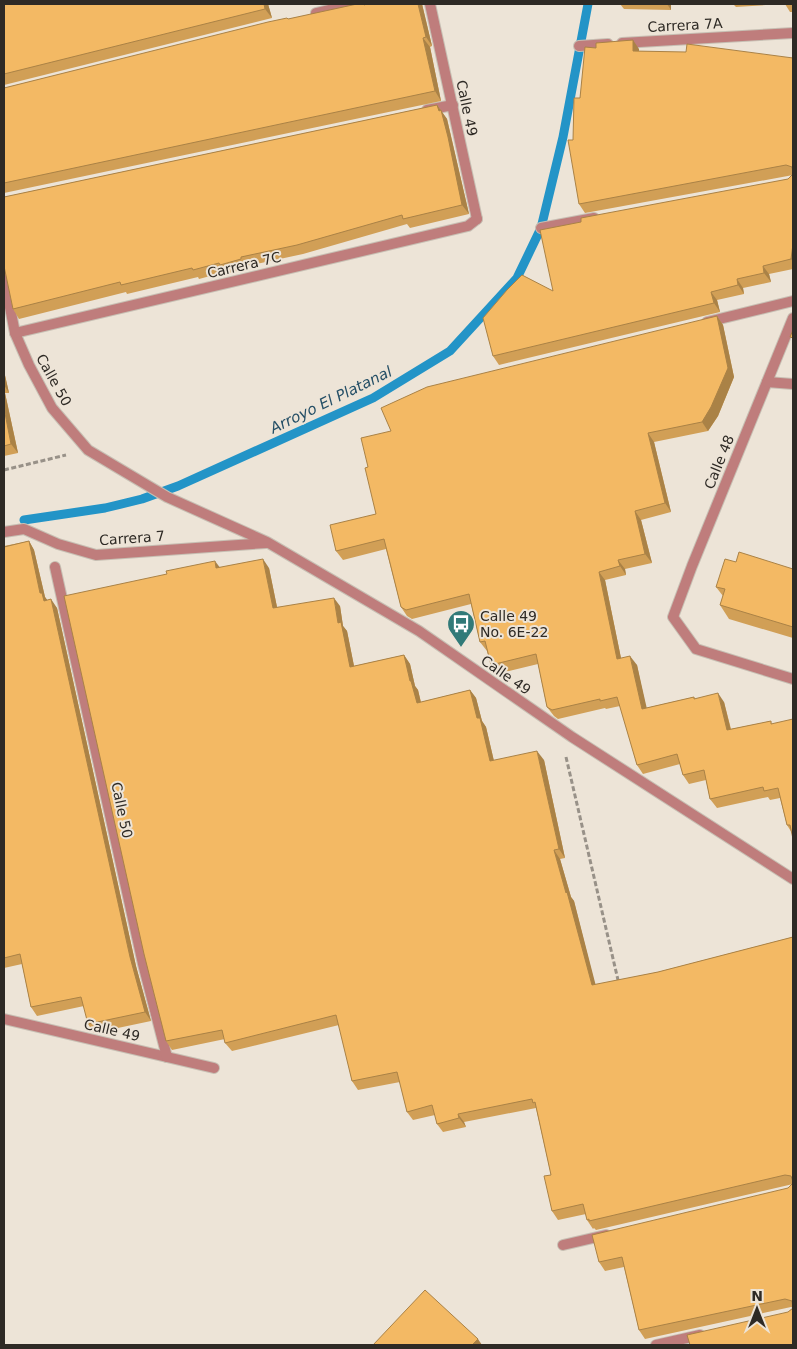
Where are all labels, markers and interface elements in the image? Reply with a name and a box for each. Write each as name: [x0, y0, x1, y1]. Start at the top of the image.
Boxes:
street label: Carrera 7A: [647, 15, 723, 35]
street label: Calle 49: [453, 78, 481, 138]
street label: Carrera 7C: [205, 249, 283, 281]
street label: Calle 50: [33, 351, 75, 409]
water label: Arroyo El Platanal: [266, 362, 396, 438]
street label: Calle 48: [701, 433, 737, 491]
street label: Carrera 7: [99, 528, 165, 548]
place label: Calle 49 No. 6E-22: [480, 608, 548, 640]
bus stop icon: Calle 49 No. 6E-22: [446, 609, 476, 648]
street label: Calle 49: [478, 652, 534, 698]
street label: Calle 50: [108, 780, 136, 840]
street label: Calle 49: [82, 1016, 142, 1044]
north arrow: [732, 1284, 782, 1334]
text: N: [751, 1288, 763, 1304]

